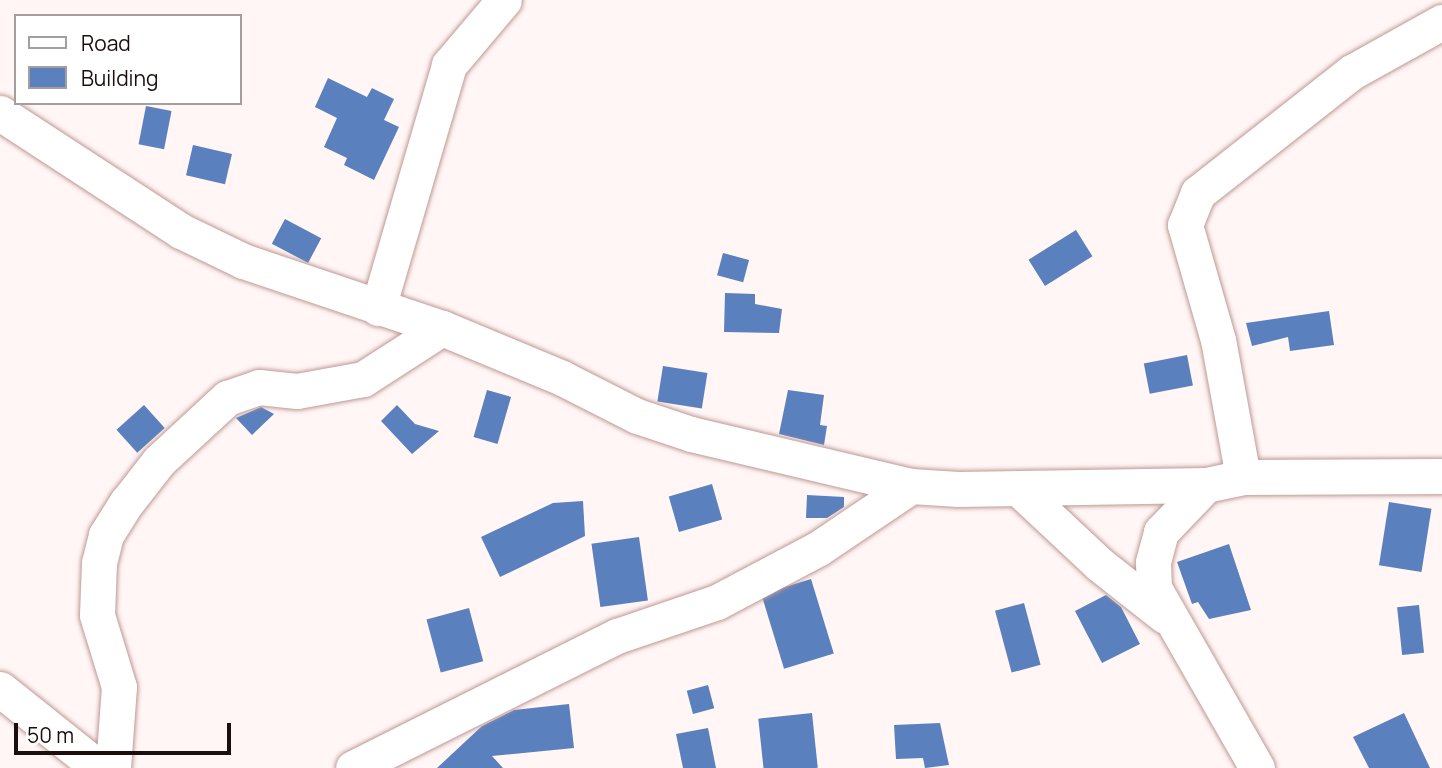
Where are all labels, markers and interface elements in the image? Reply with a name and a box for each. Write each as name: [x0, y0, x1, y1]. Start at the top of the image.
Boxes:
legend: [14, 14, 242, 105]
text: Road: [81, 29, 131, 57]
text: Building: [81, 64, 158, 92]
scale bar: [18, 708, 234, 752]
text: 50 m: [27, 721, 74, 749]

